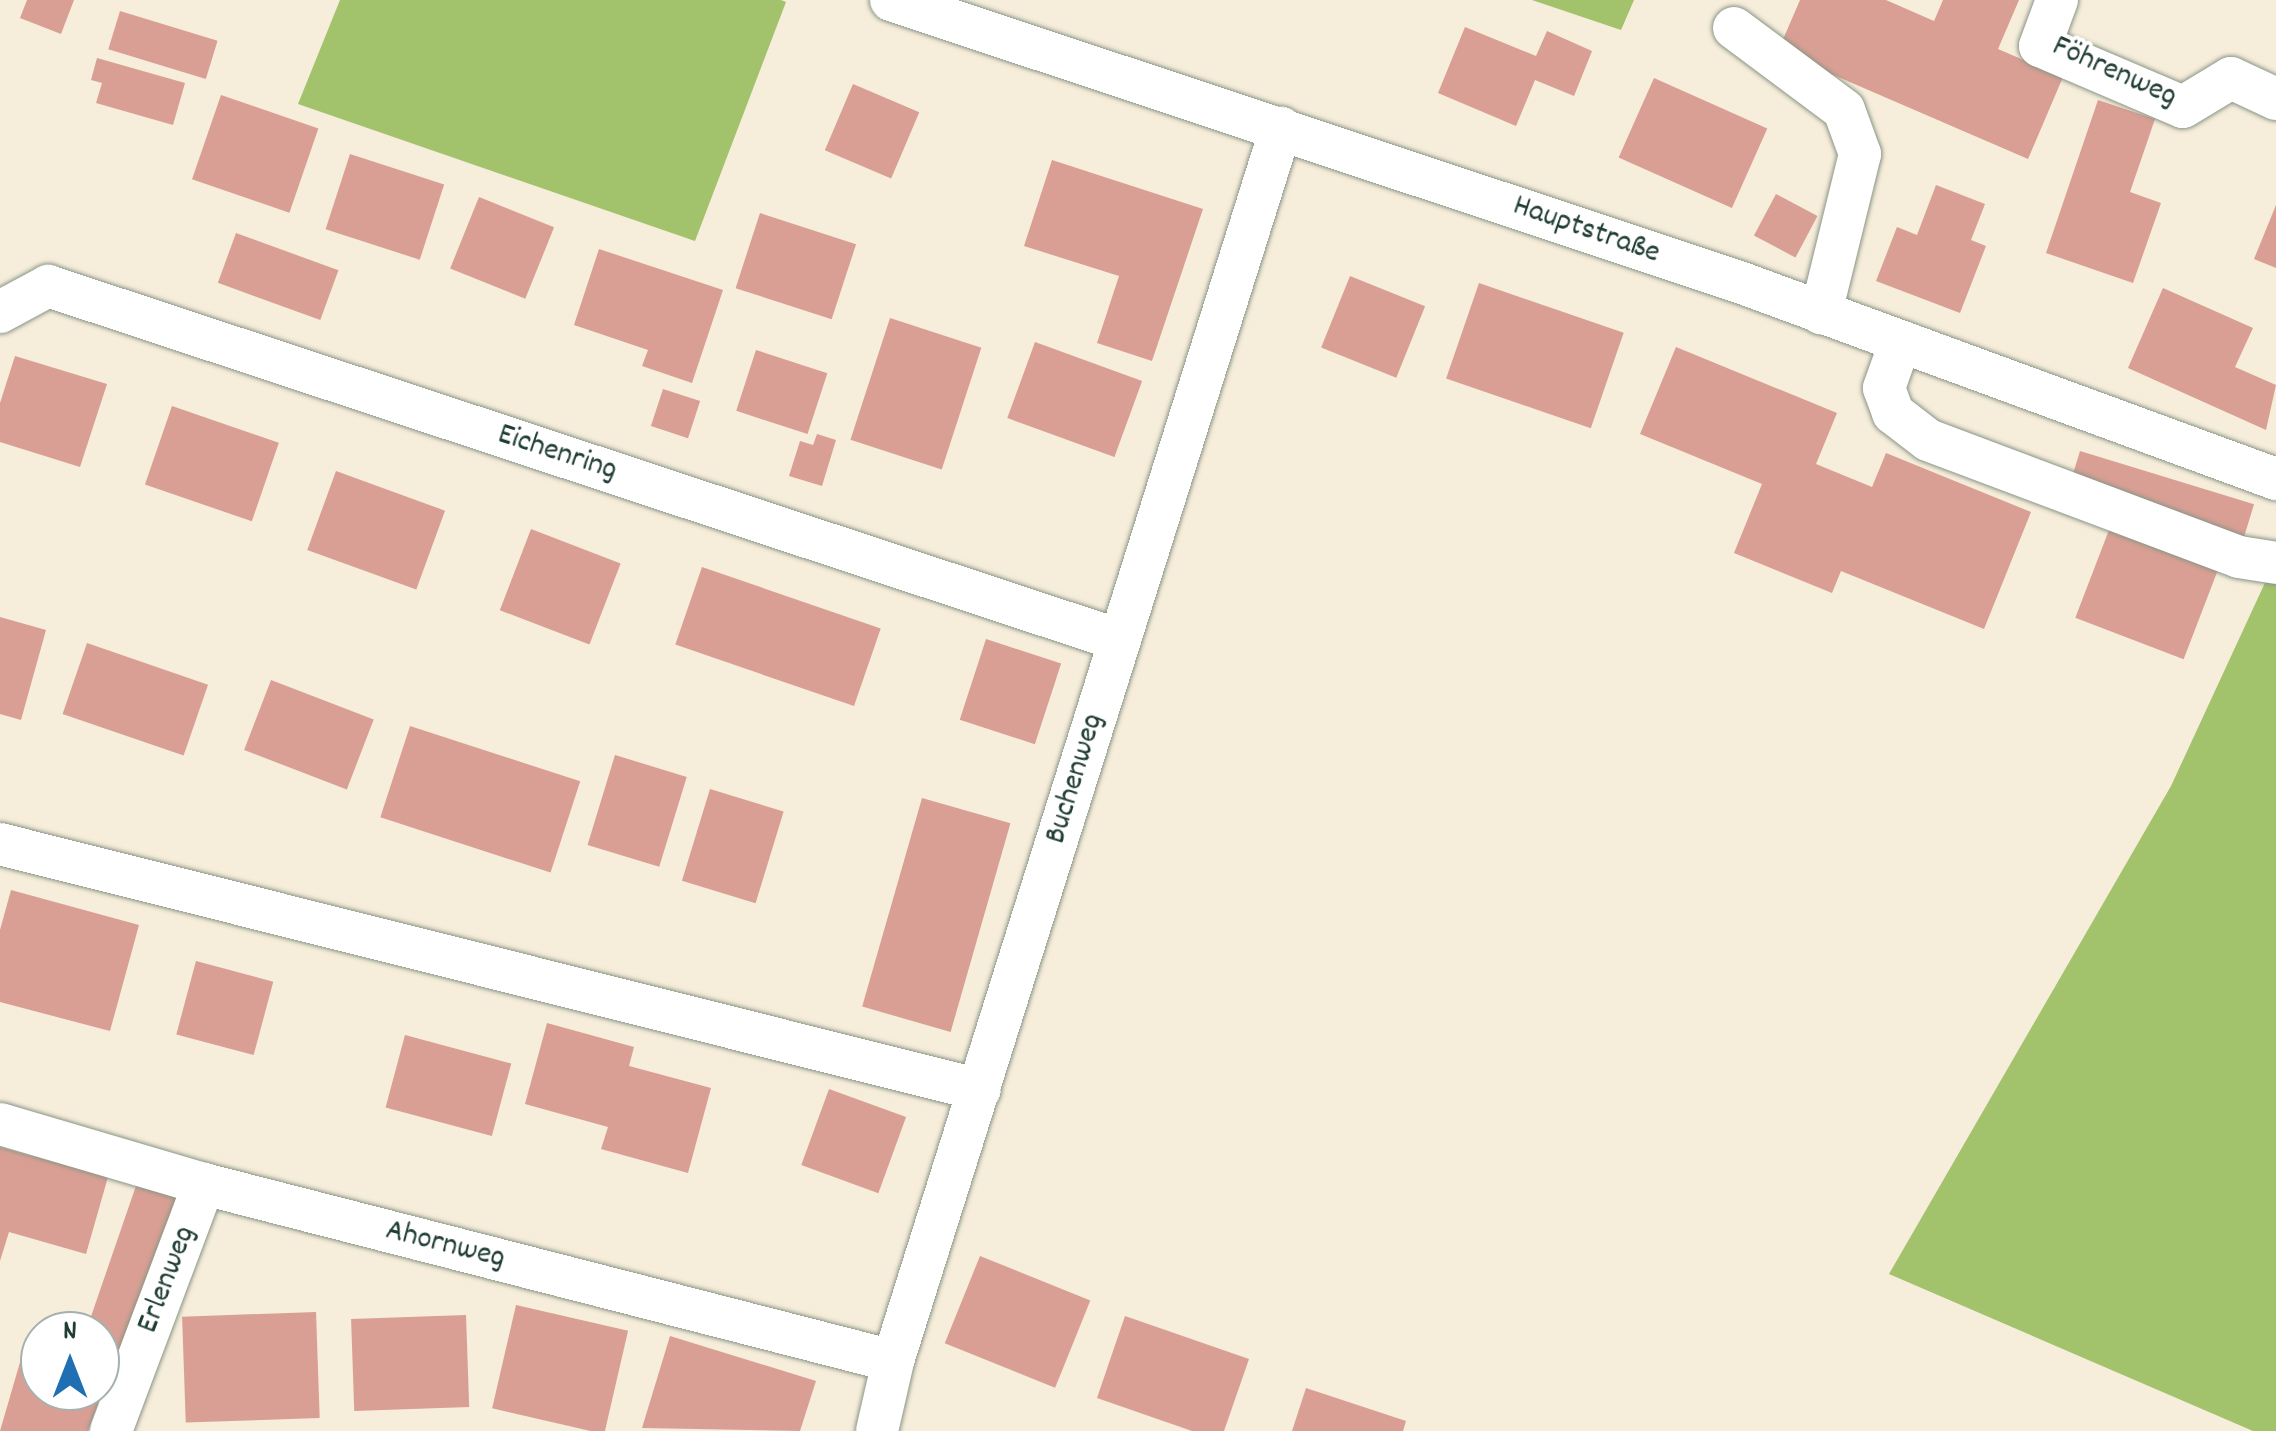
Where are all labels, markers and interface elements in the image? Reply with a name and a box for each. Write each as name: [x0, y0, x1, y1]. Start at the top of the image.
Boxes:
street label: Föhrenweg: [2046, 28, 2182, 118]
street label: Hauptstraße: [1507, 188, 1665, 274]
street label: Eichenring: [492, 417, 622, 491]
street label: Buchenweg: [1038, 709, 1114, 849]
street label: Ahornweg: [381, 1213, 509, 1279]
street label: Erlenweg: [130, 1221, 206, 1339]
north arrow: [20, 1311, 120, 1411]
text: N: [63, 1313, 77, 1353]

